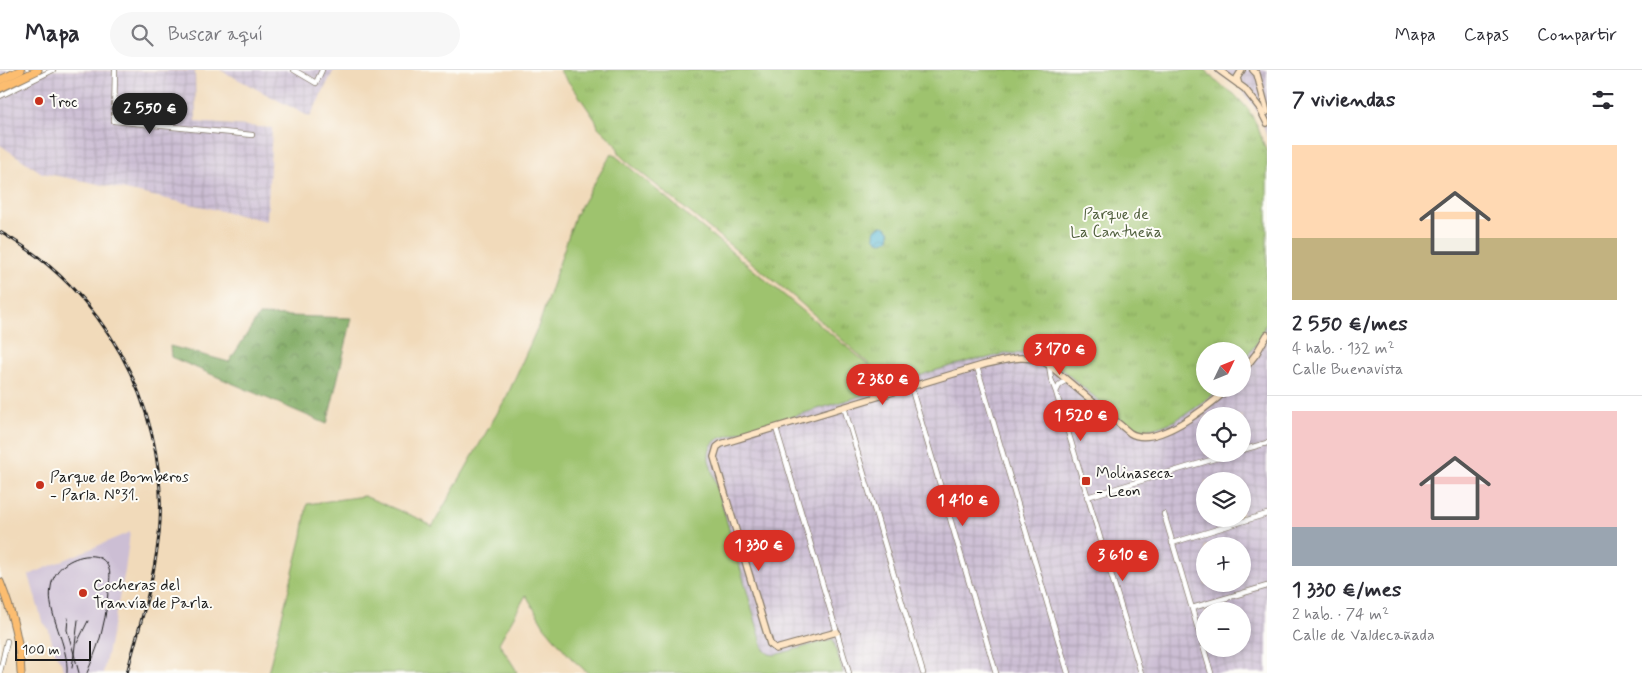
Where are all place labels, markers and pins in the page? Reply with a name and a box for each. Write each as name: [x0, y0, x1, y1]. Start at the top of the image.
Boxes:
place label: Troc: [49, 92, 78, 113]
pin: 2 550 €: [104, 92, 196, 135]
marker: Troc: [33, 95, 45, 107]
pin: 3 170 €: [1014, 334, 1106, 376]
pin: 2 380 €: [837, 364, 929, 406]
pin: 1 520 €: [1035, 400, 1127, 442]
place label: Molinaseca - Leon: [1096, 463, 1173, 502]
place label: Parque de Bomberos - Parla. Nº31.: [50, 467, 189, 506]
marker: Molinaseca - Leon: [1080, 475, 1092, 487]
marker: Parque de Bomberos - Parla. Nº31.: [34, 479, 46, 491]
pin: 1 410 €: [917, 484, 1009, 527]
pin: 1 330 €: [713, 530, 805, 572]
pin: 3 610 €: [1077, 540, 1169, 582]
place label: Cocheras del Tranvía de Parla.: [93, 575, 213, 614]
marker: Cocheras del Tranvía de Parla.: [77, 587, 89, 599]

